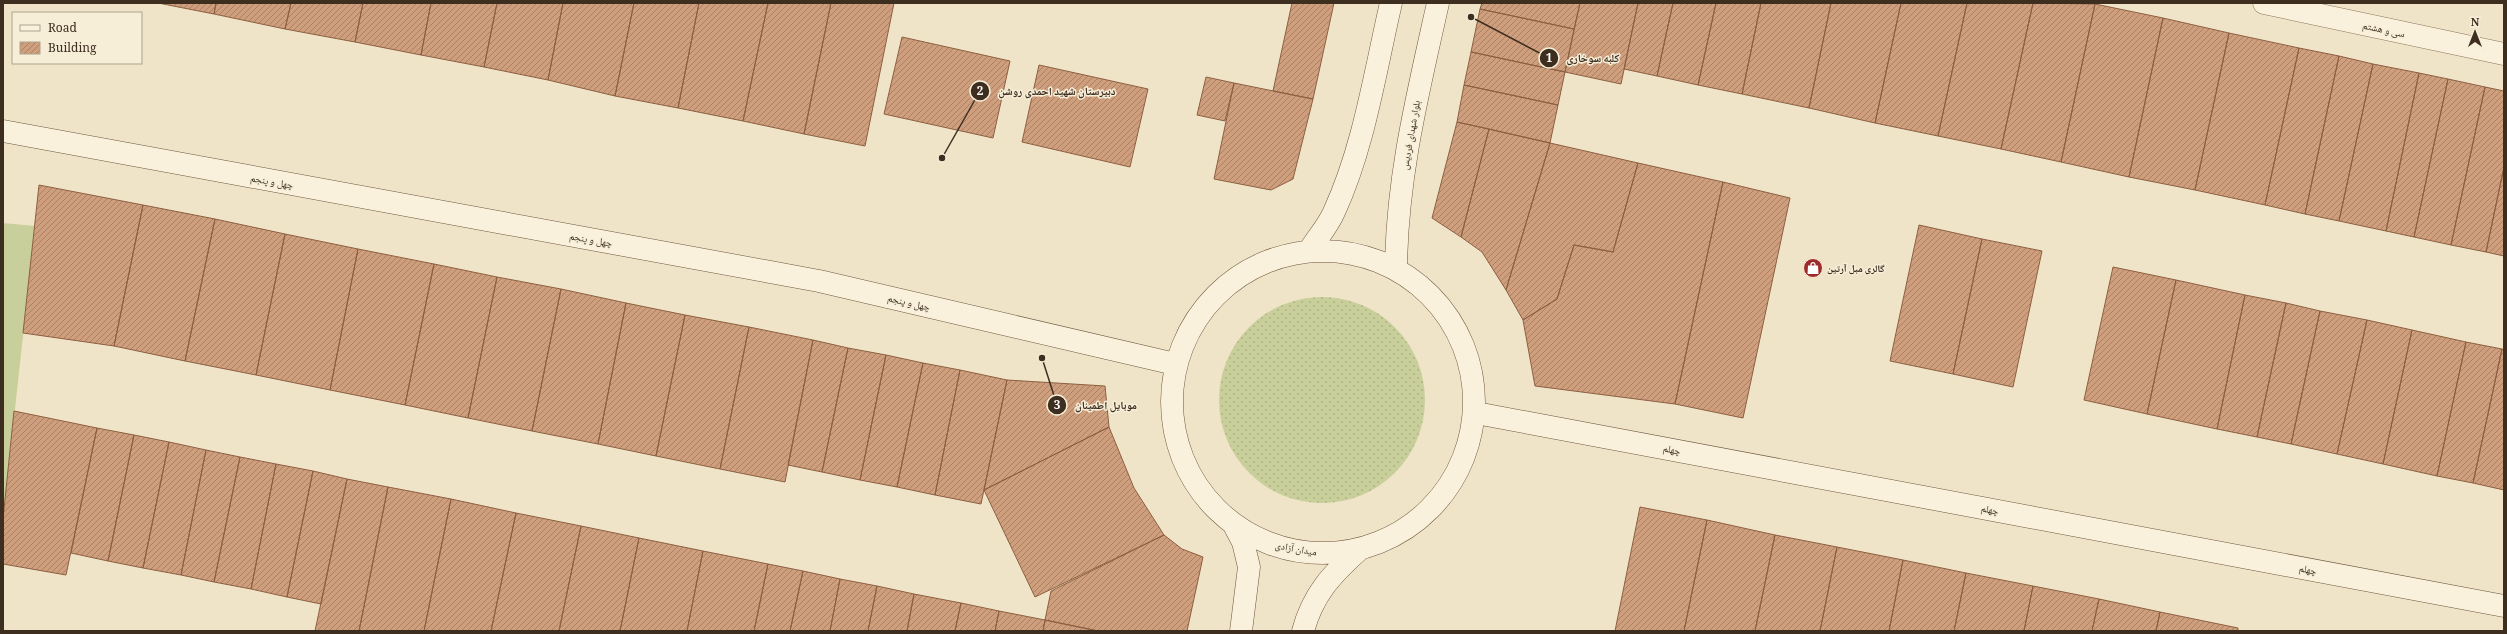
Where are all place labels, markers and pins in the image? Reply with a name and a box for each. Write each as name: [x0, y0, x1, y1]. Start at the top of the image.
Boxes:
callout: کلبه سوخاری: [1539, 47, 1628, 70]
callout: دبیرستان شهید احمدی روشن: [970, 79, 1123, 102]
shop icon: گالری مبل آرتین: [1802, 257, 1824, 279]
place label: گالری مبل آرتین: [1827, 261, 1885, 278]
callout: موبایل اطمینان: [1047, 393, 1145, 416]

